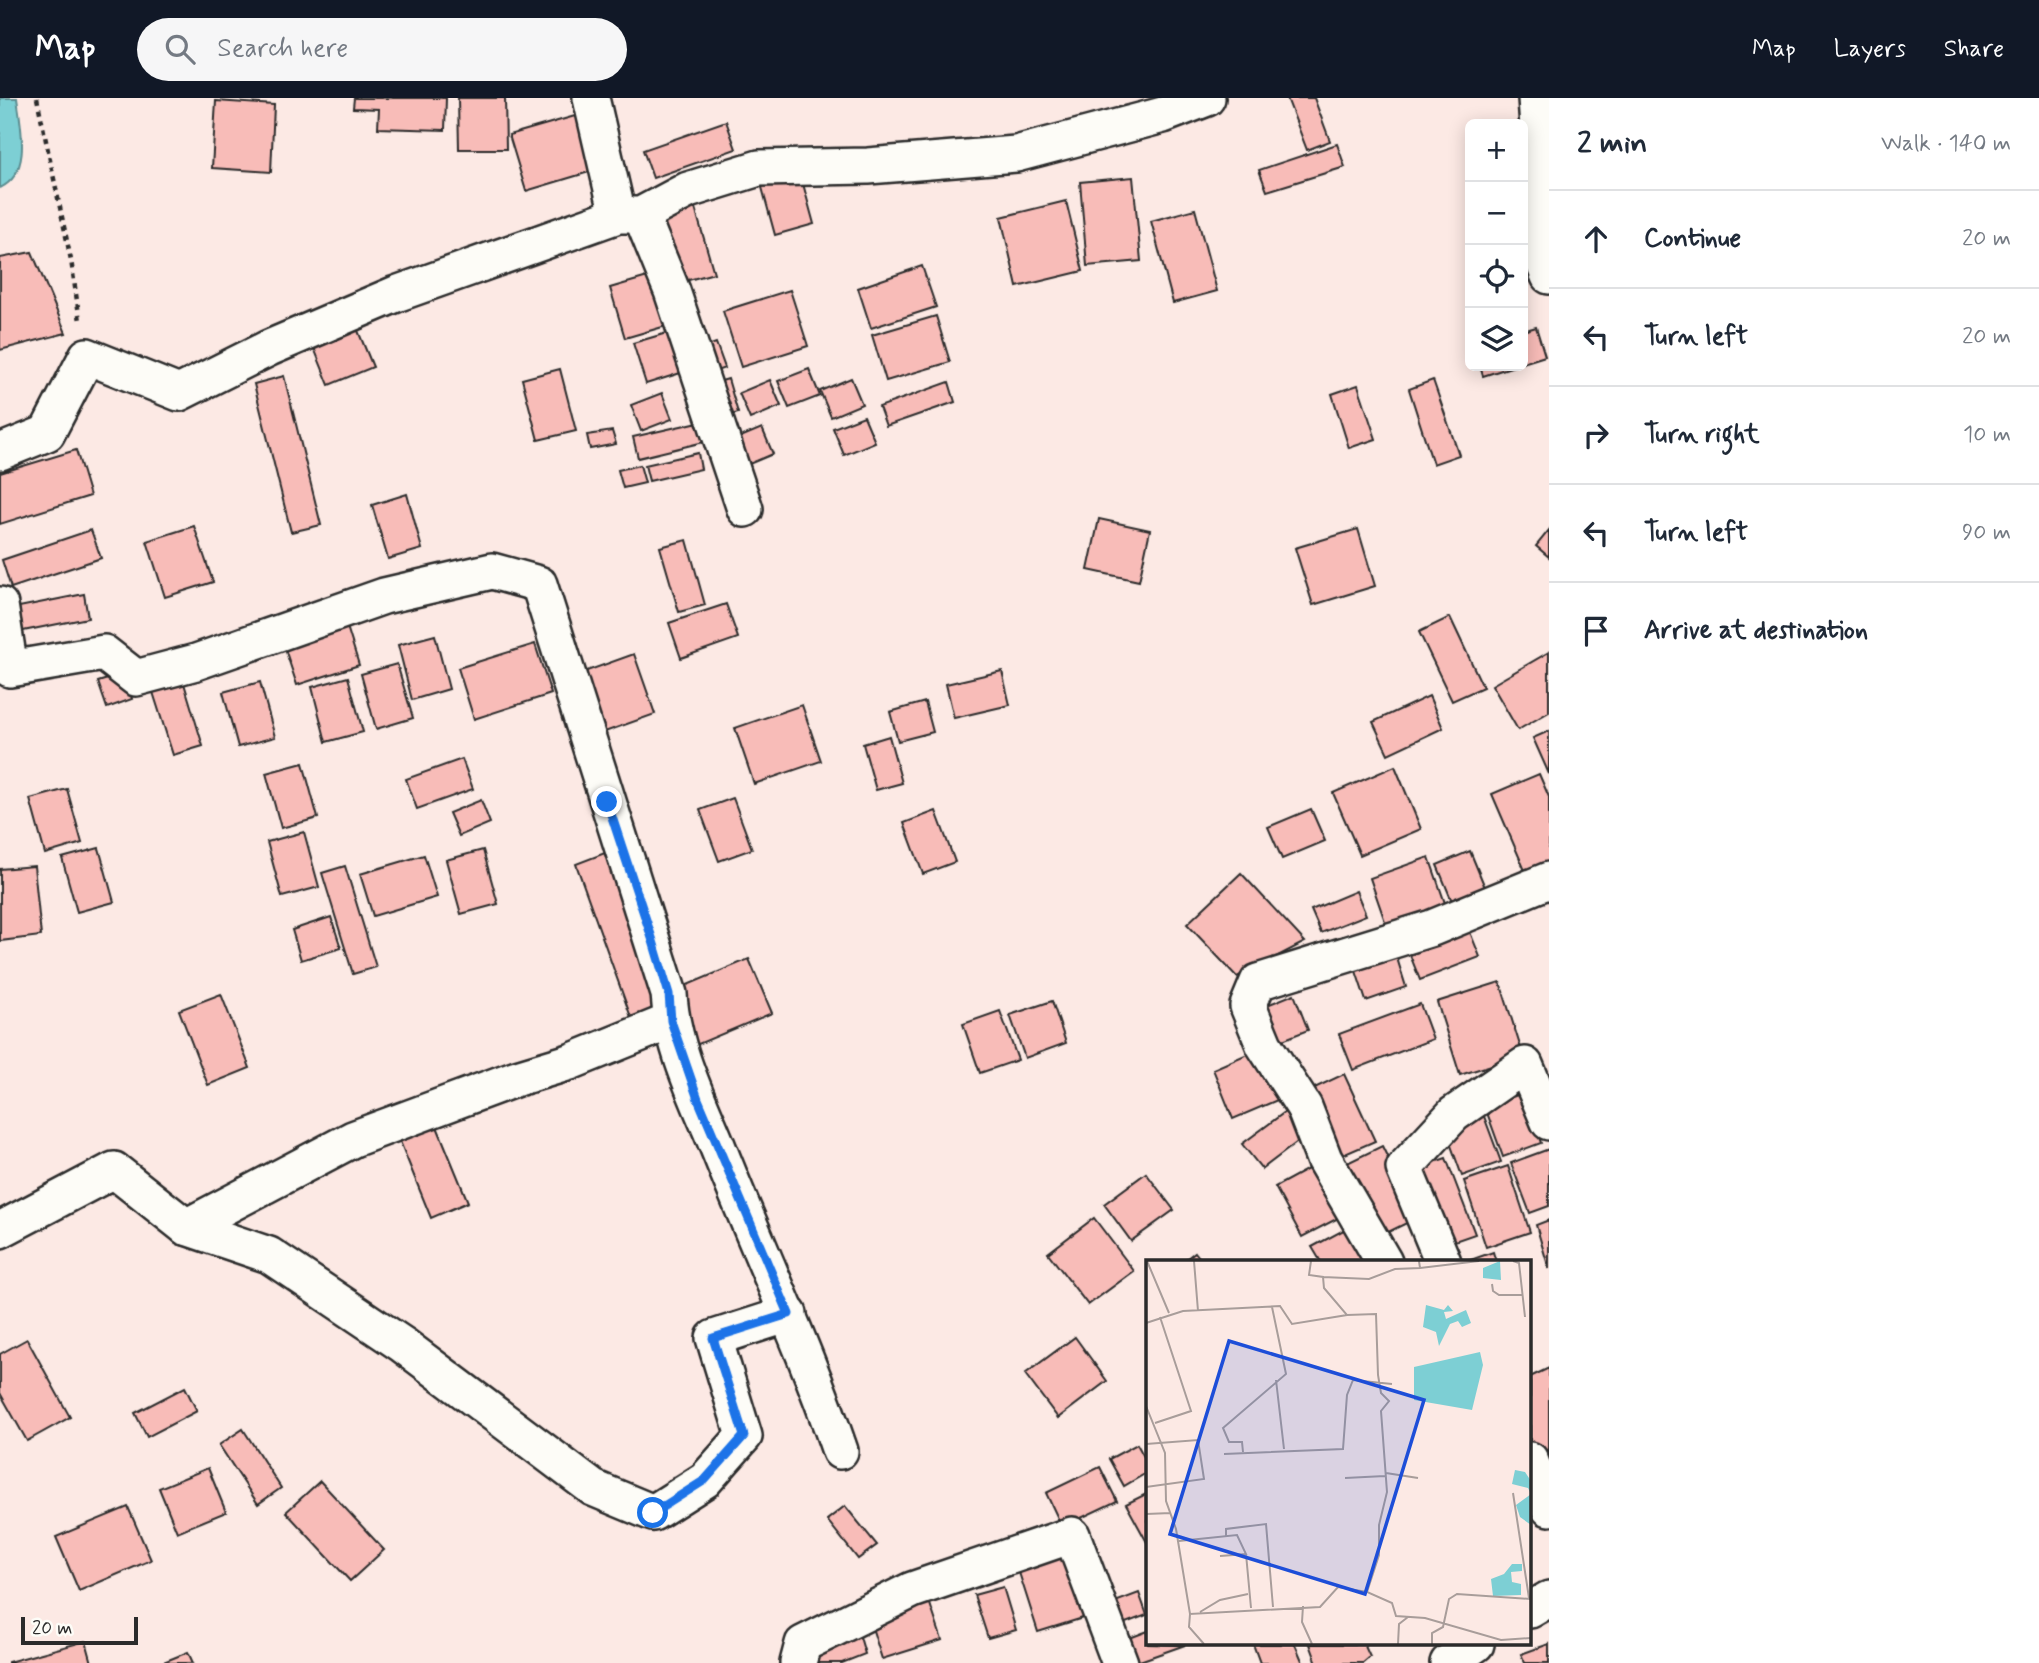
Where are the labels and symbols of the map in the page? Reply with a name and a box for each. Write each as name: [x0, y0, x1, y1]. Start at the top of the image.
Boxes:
route end: [591, 786, 622, 817]
inset map: [1146, 1260, 1532, 1646]
route start: [637, 1497, 668, 1528]
scale bar: [21, 1614, 138, 1646]

